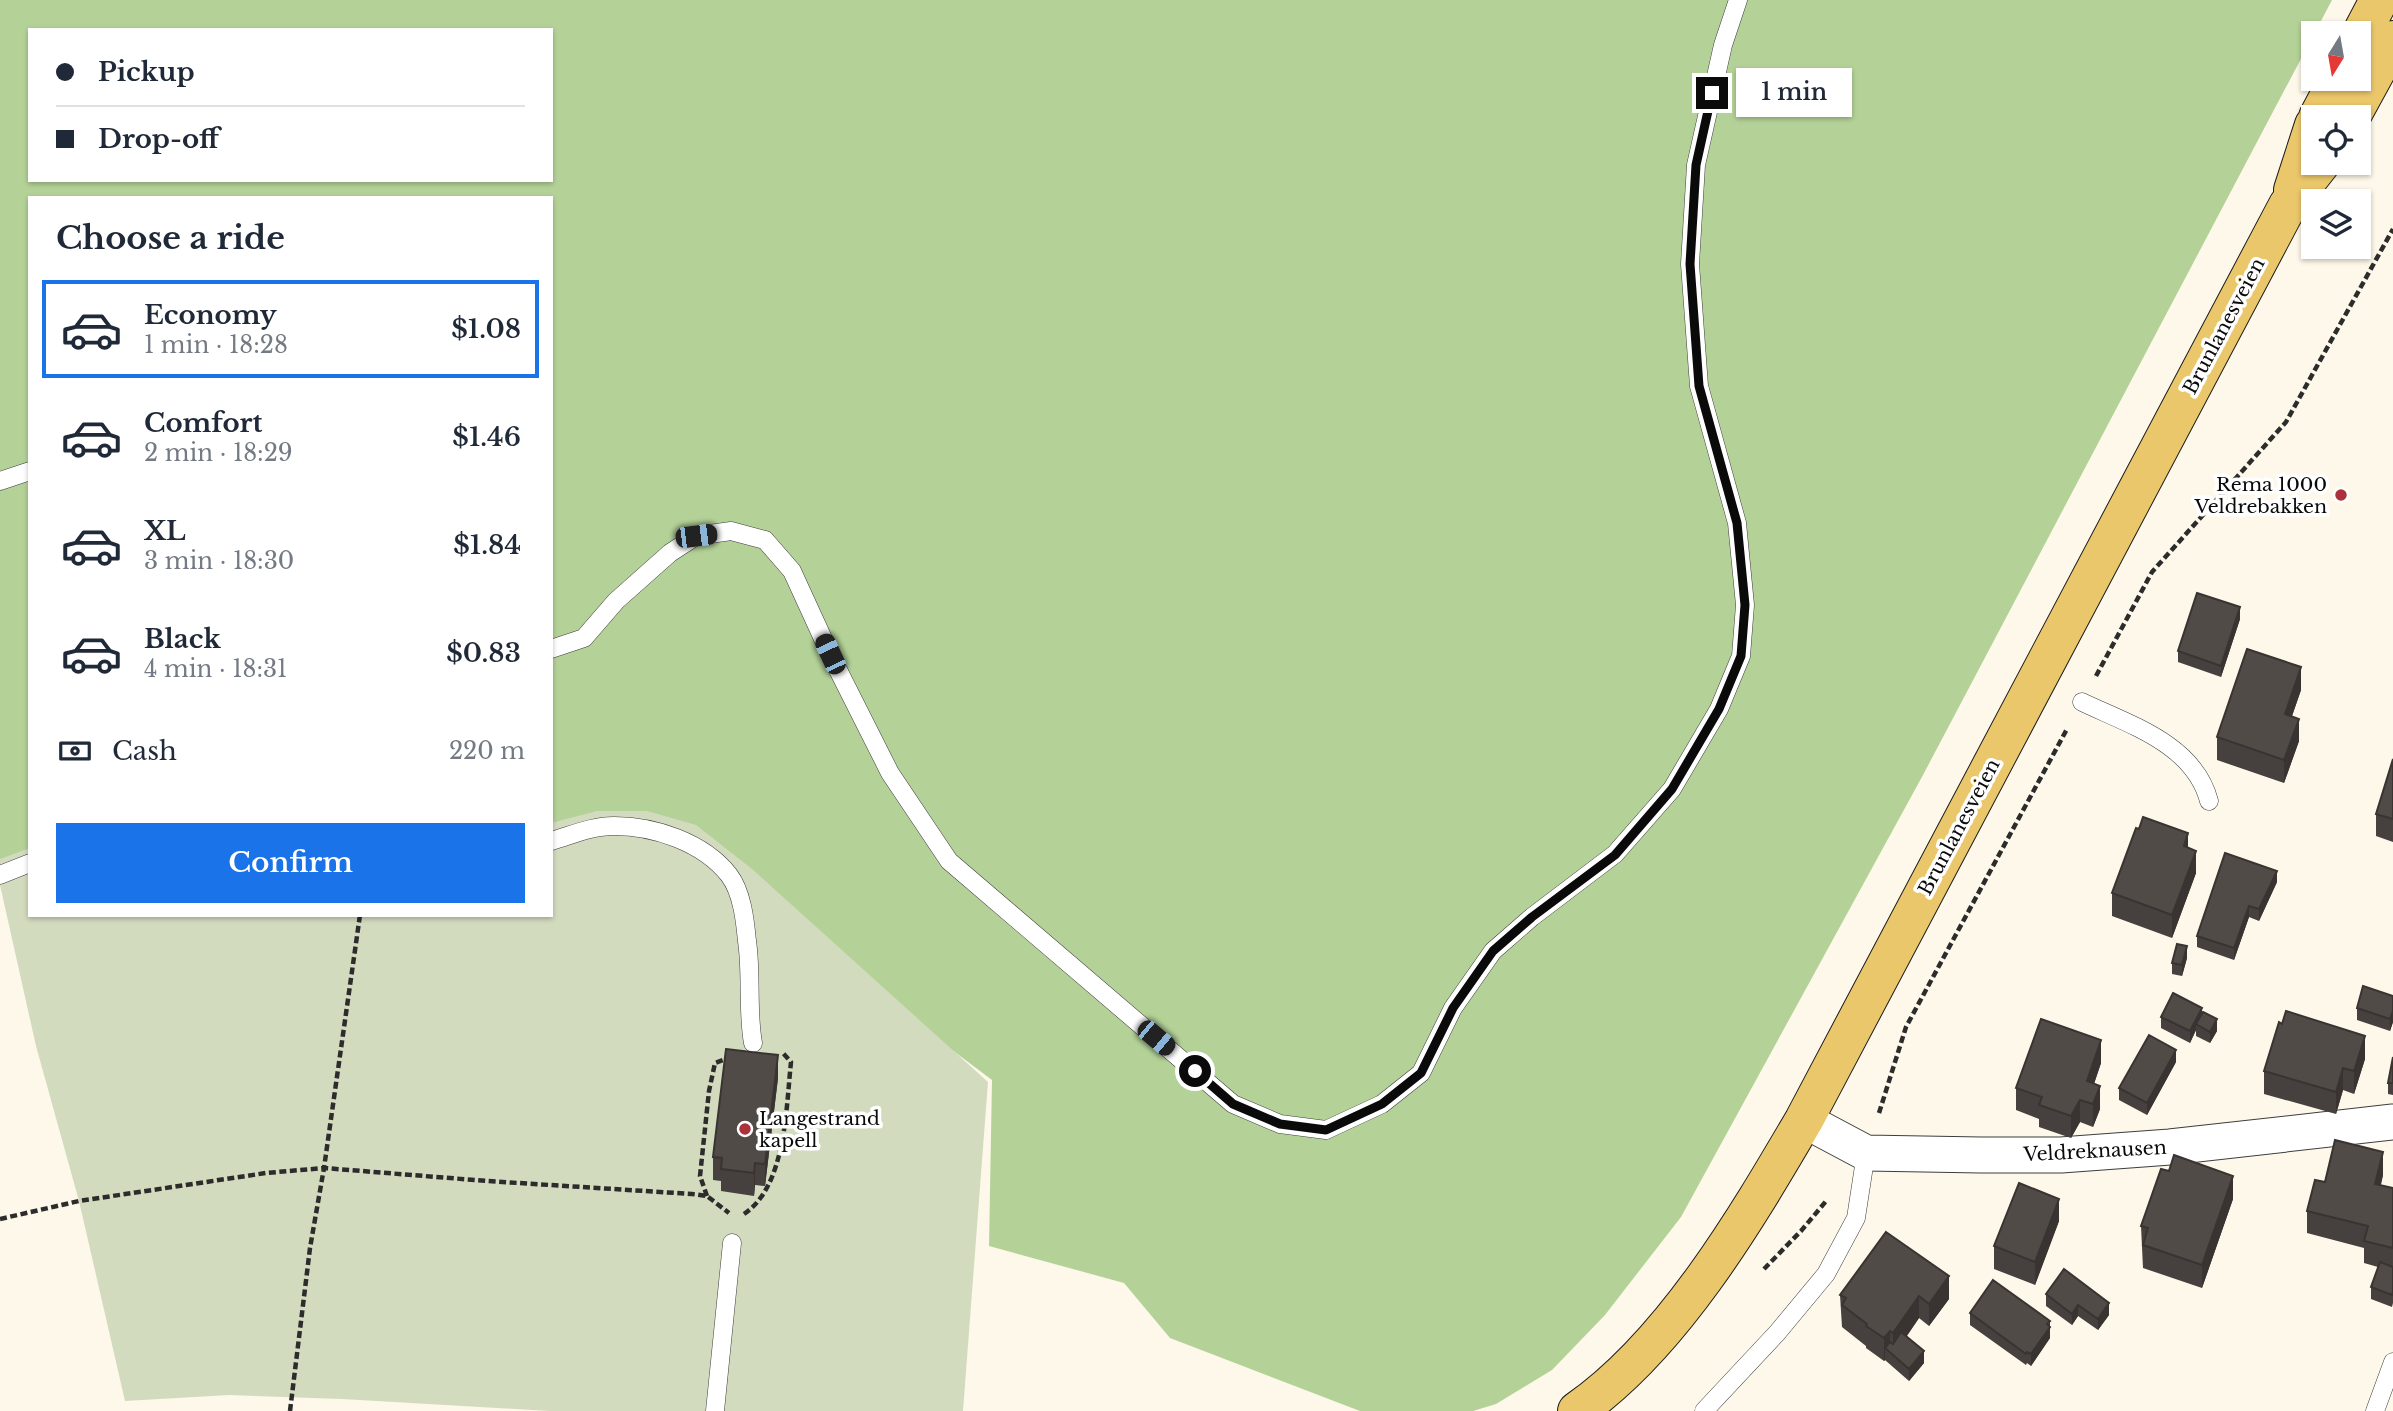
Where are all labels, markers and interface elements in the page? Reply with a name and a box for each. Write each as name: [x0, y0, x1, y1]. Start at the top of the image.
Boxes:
north arrow: [2301, 21, 2371, 91]
map controls: [2301, 21, 2371, 259]
text: Pickup: [98, 56, 195, 88]
callout: 1 min: [1736, 68, 1852, 118]
route end: [1696, 77, 1728, 109]
text: 1 min: [1761, 78, 1827, 106]
button: locate: [2301, 105, 2371, 175]
text: Drop-off: [98, 123, 219, 155]
button: layers: [2301, 189, 2371, 259]
text: Choose a ride: [56, 218, 285, 258]
street label: Brunlanesveien: [2178, 254, 2270, 398]
icon: car: [60, 298, 123, 361]
text: Economy: [144, 299, 277, 331]
text: $1.08: [451, 313, 521, 345]
text: 1 min · 18:28: [144, 331, 288, 359]
icon: car: [60, 406, 123, 469]
text: Comfort: [144, 407, 262, 439]
text: $1.46: [452, 421, 521, 453]
text: 2 min · 18:29: [144, 439, 293, 467]
place label: Rema 1000 Veldrebakken: [2193, 473, 2327, 518]
marker: Rema 1000 Veldrebakken: [2333, 487, 2349, 503]
icon: car: [60, 514, 123, 577]
text: XL: [144, 515, 186, 547]
car: [674, 523, 719, 549]
text: $1.84: [453, 529, 521, 561]
text: 3 min · 18:30: [144, 547, 294, 575]
icon: car: [60, 622, 123, 685]
text: Black: [144, 623, 221, 655]
car: [812, 631, 849, 677]
text: $0.83: [446, 637, 521, 669]
text: 4 min · 18:31: [144, 655, 287, 683]
icon: cash: [56, 732, 94, 770]
text: Cash: [112, 735, 177, 767]
text: 220 m: [449, 737, 525, 765]
street label: Brunlanesveien: [1913, 755, 2005, 899]
button: Confirm: [56, 823, 525, 903]
car: [1134, 1016, 1179, 1060]
route start: [1179, 1055, 1211, 1087]
place label: Langestrand kapell: [759, 1107, 880, 1152]
marker: Langestrand kapell: [737, 1121, 753, 1137]
street label: Veldreknausen: [2022, 1136, 2167, 1166]

